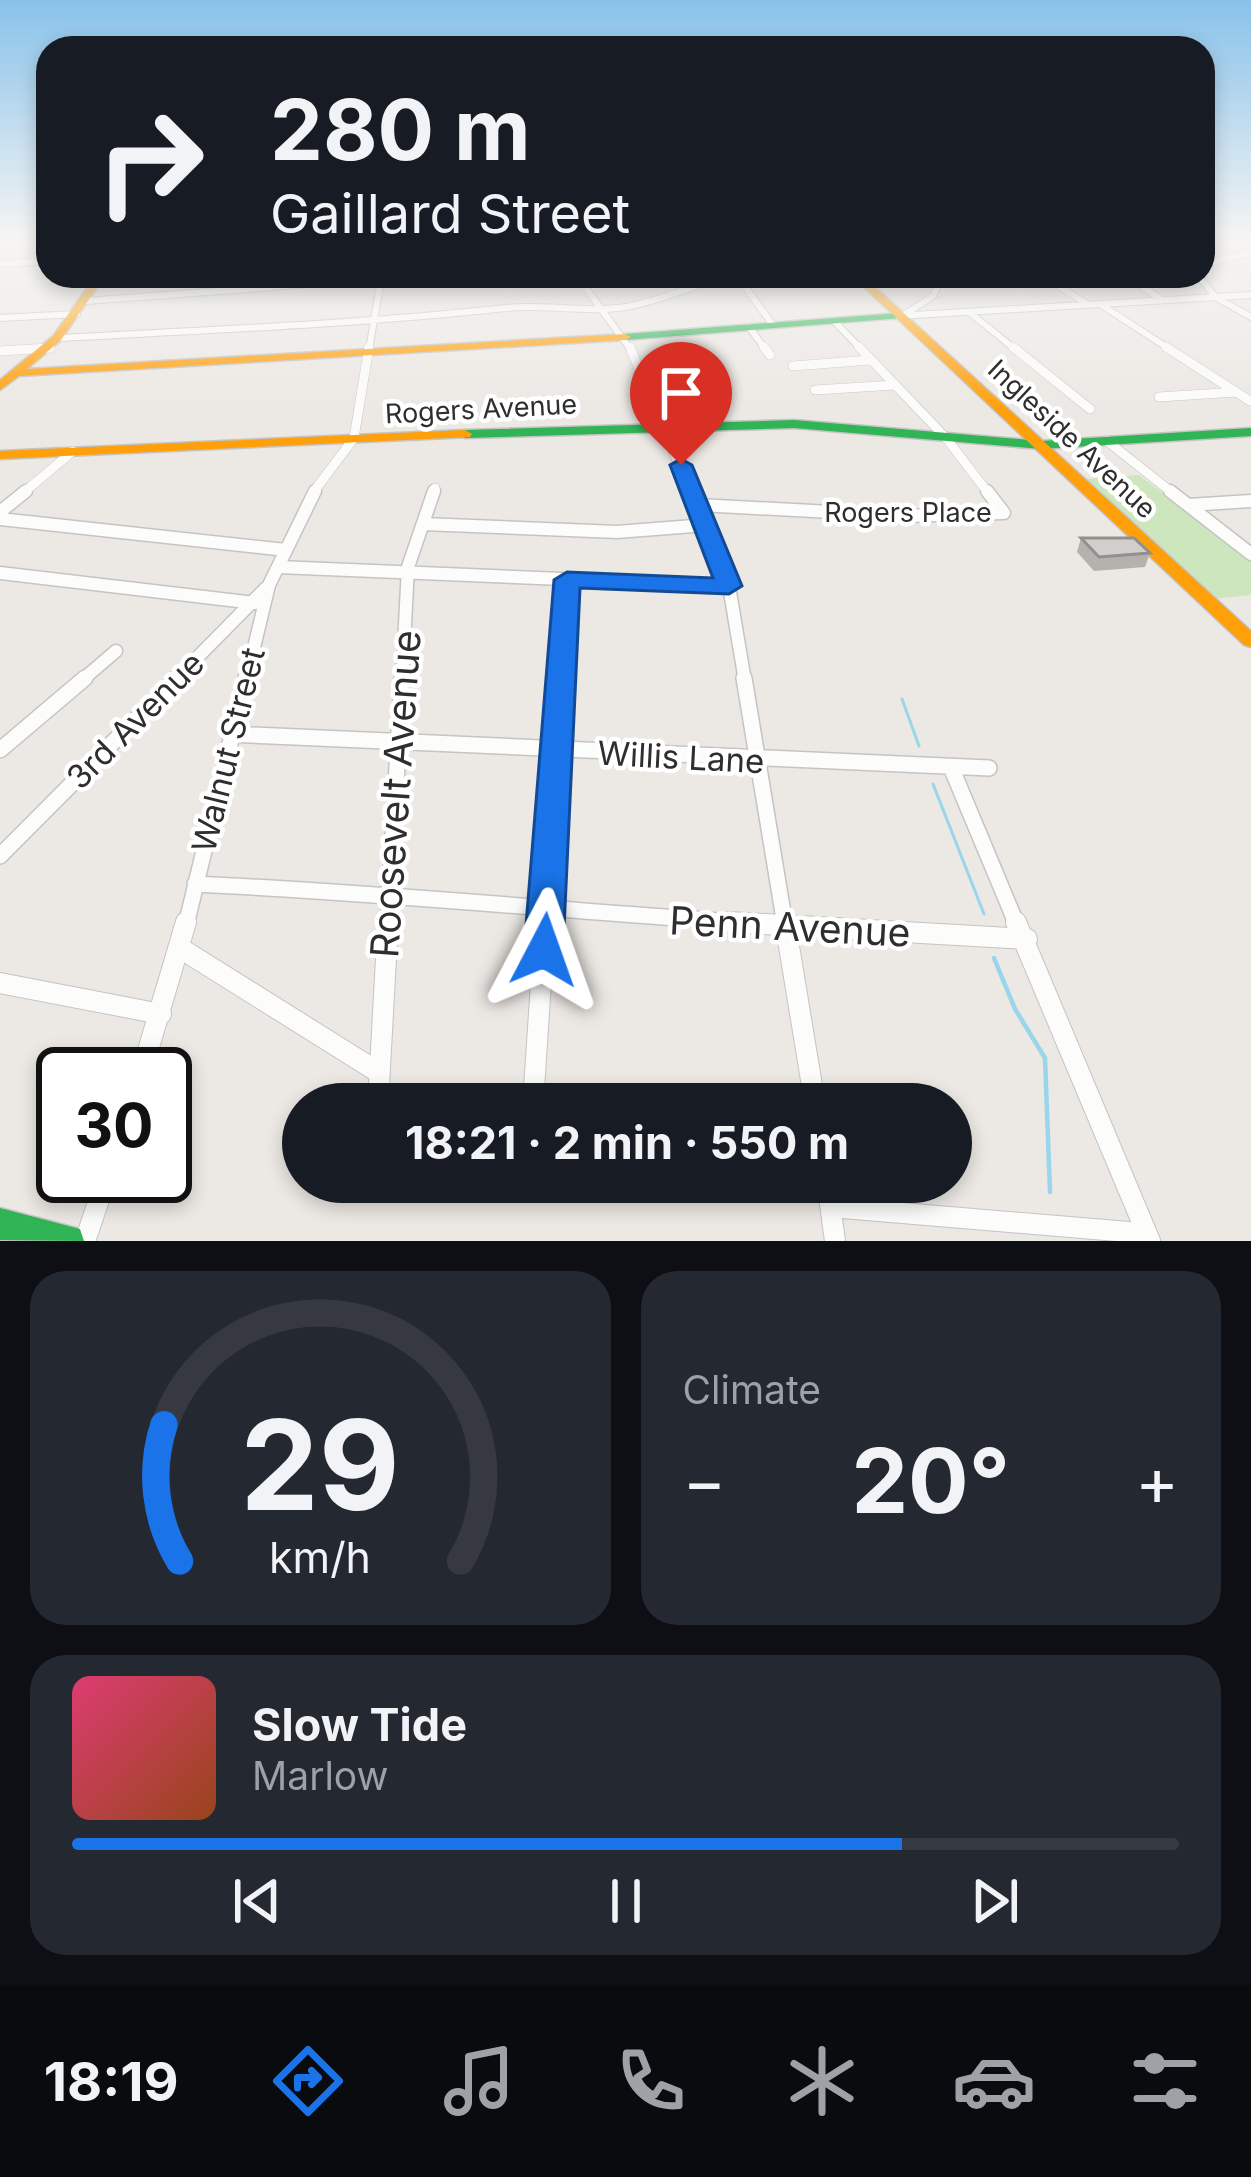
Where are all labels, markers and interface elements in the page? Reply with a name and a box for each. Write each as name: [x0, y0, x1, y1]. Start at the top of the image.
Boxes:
text: 280 m: [270, 79, 531, 180]
icon: right: [72, 84, 228, 240]
text: Gaillard Street: [270, 181, 630, 246]
pin: [630, 342, 732, 465]
street label: Ingleside Avenue: [981, 353, 1163, 525]
icon: arrive: [648, 360, 714, 426]
street label: Rogers Avenue: [384, 387, 578, 431]
street label: Rogers Place: [824, 496, 992, 529]
street label: Roosevelt Avenue: [360, 629, 430, 959]
street label: 3rd Avenue: [58, 643, 212, 797]
street label: Walnut Street: [183, 643, 273, 857]
street label: Willis Lane: [597, 733, 765, 781]
position arrow: [481, 887, 607, 1013]
street label: Penn Avenue: [668, 896, 912, 956]
speed limit sign: 30: [36, 1047, 192, 1203]
text: 18:21 · 2 min · 550 m: [405, 1115, 849, 1170]
text: Climate: [683, 1366, 821, 1413]
text: 29: [240, 1389, 400, 1540]
text: 20°: [851, 1426, 1010, 1535]
text: −: [683, 1441, 726, 1521]
text: +: [1135, 1441, 1179, 1521]
text: km/h: [269, 1531, 371, 1583]
text: Slow Tide: [252, 1697, 467, 1752]
text: Marlow: [252, 1752, 388, 1799]
icon: previous: [224, 1868, 290, 1934]
icon: pause: [593, 1868, 659, 1934]
icon: next: [962, 1868, 1028, 1934]
icon: directions: [266, 2039, 350, 2123]
icon: music: [437, 2039, 521, 2123]
icon: phone: [609, 2039, 693, 2123]
icon: climate: [780, 2039, 864, 2123]
icon: car: [952, 2039, 1036, 2123]
icon: filters: [1123, 2039, 1207, 2123]
text: 18:19: [44, 2049, 179, 2114]

